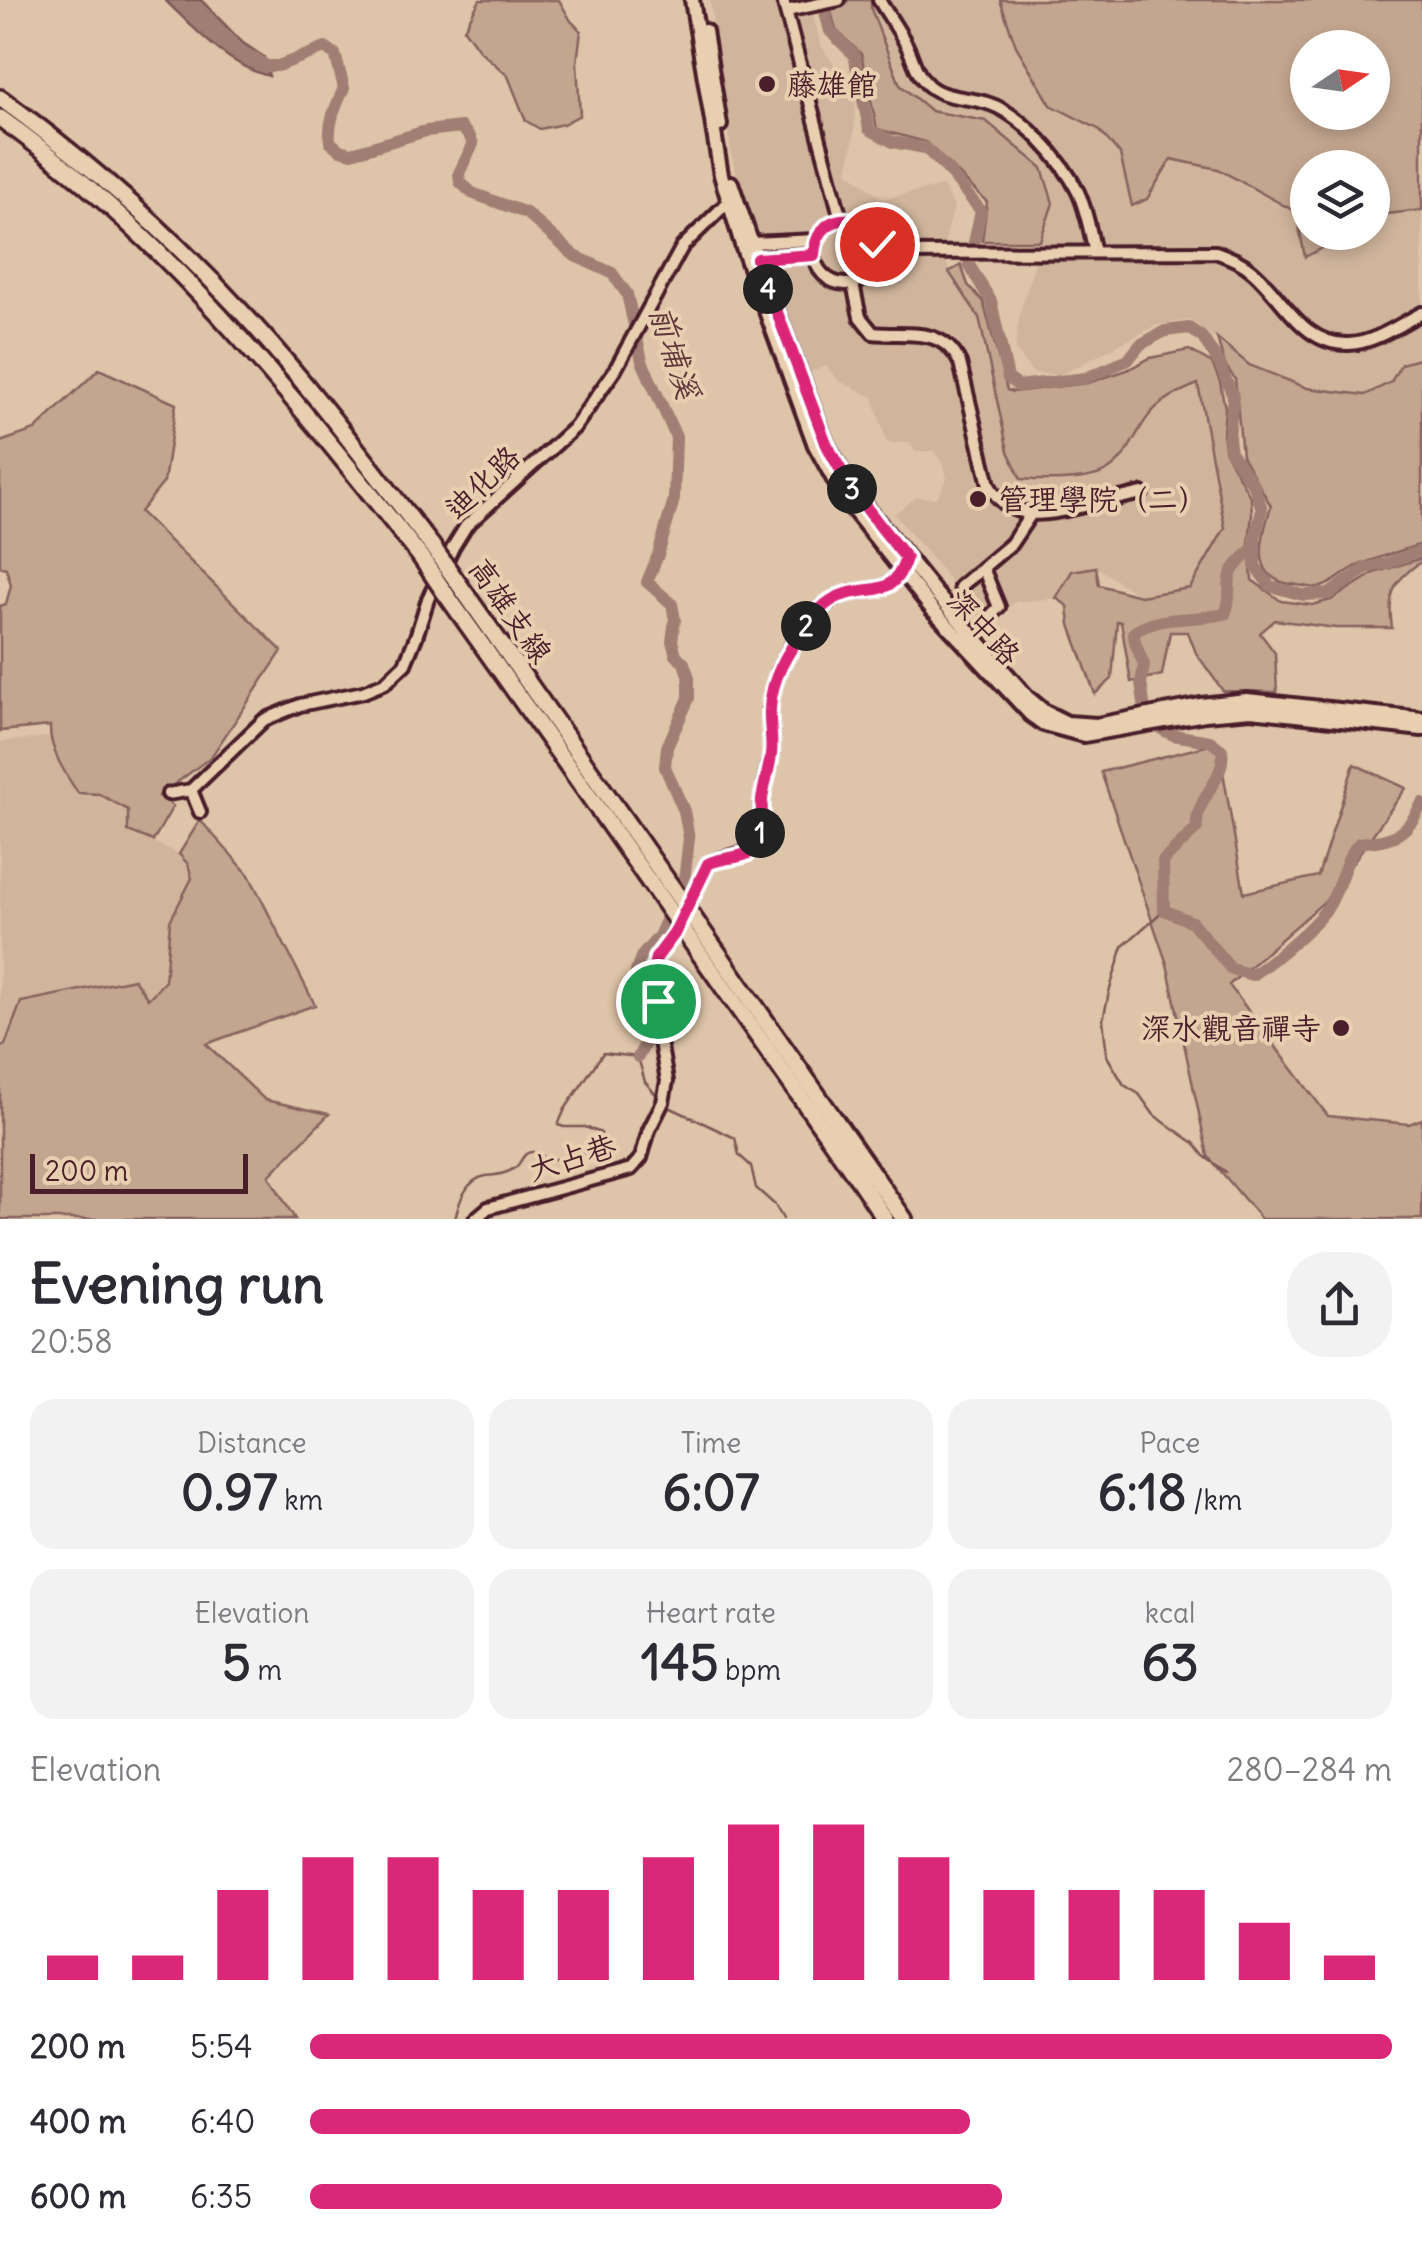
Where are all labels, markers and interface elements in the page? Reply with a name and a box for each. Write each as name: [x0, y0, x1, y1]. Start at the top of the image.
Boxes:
north arrow: [1290, 30, 1390, 130]
map controls: [1290, 30, 1390, 250]
place label: 藤雄館: [787, 65, 877, 103]
marker: 藤雄館: [756, 73, 778, 95]
button: layers: [1290, 150, 1390, 250]
pin: [835, 202, 920, 287]
icon: check: [850, 217, 905, 272]
pin: 4: [743, 264, 793, 314]
text: 4: [760, 271, 776, 307]
water label: 前埔溪: [641, 300, 710, 406]
street label: 迪化路: [436, 437, 528, 527]
pin: 3: [827, 464, 877, 514]
text: 3: [844, 471, 860, 507]
place label: 管理學院（二）: [998, 480, 1208, 518]
marker: 管理學院（二）: [967, 488, 989, 510]
street label: 高雄支線: [461, 550, 561, 670]
street label: 深中路: [939, 581, 1029, 673]
pin: 2: [781, 601, 831, 651]
text: 2: [798, 608, 814, 644]
pin: 1: [735, 808, 785, 858]
text: 1: [754, 815, 766, 851]
pin: [616, 959, 701, 1044]
icon: arrive: [631, 974, 686, 1029]
place label: 深水觀音禪寺: [1141, 1009, 1321, 1047]
marker: 深水觀音禪寺: [1330, 1017, 1352, 1039]
street label: 大占巷: [523, 1126, 621, 1188]
scale bar: [30, 1149, 248, 1194]
text: 200 m: [45, 1153, 128, 1189]
text: Evening run: [30, 1249, 324, 1318]
button: share: [1287, 1252, 1392, 1357]
text: 20:58: [30, 1321, 113, 1362]
text: Distance: [197, 1425, 307, 1461]
text: Time: [681, 1425, 741, 1461]
text: Pace: [1140, 1425, 1200, 1461]
text: 0.97: [181, 1461, 277, 1524]
text: 6:07: [663, 1461, 759, 1524]
text: 6:18: [1098, 1461, 1187, 1524]
text: km: [277, 1482, 323, 1518]
text: /km: [1187, 1482, 1242, 1518]
text: Elevation: [195, 1595, 309, 1631]
text: Heart rate: [646, 1595, 776, 1631]
text: kcal: [1145, 1595, 1195, 1631]
text: 5: [222, 1631, 251, 1694]
text: 145: [641, 1631, 718, 1694]
text: 63: [1141, 1631, 1199, 1694]
text: m: [251, 1652, 282, 1688]
text: bpm: [718, 1652, 781, 1688]
text: Elevation: [30, 1749, 161, 1790]
text: 280–284 m: [1227, 1749, 1392, 1790]
text: 200 m: [30, 2026, 125, 2067]
text: 5:54: [190, 2026, 253, 2067]
text: 400 m: [30, 2101, 126, 2142]
text: 6:40: [190, 2101, 255, 2142]
text: 600 m: [30, 2176, 126, 2217]
text: 6:35: [190, 2176, 252, 2217]

